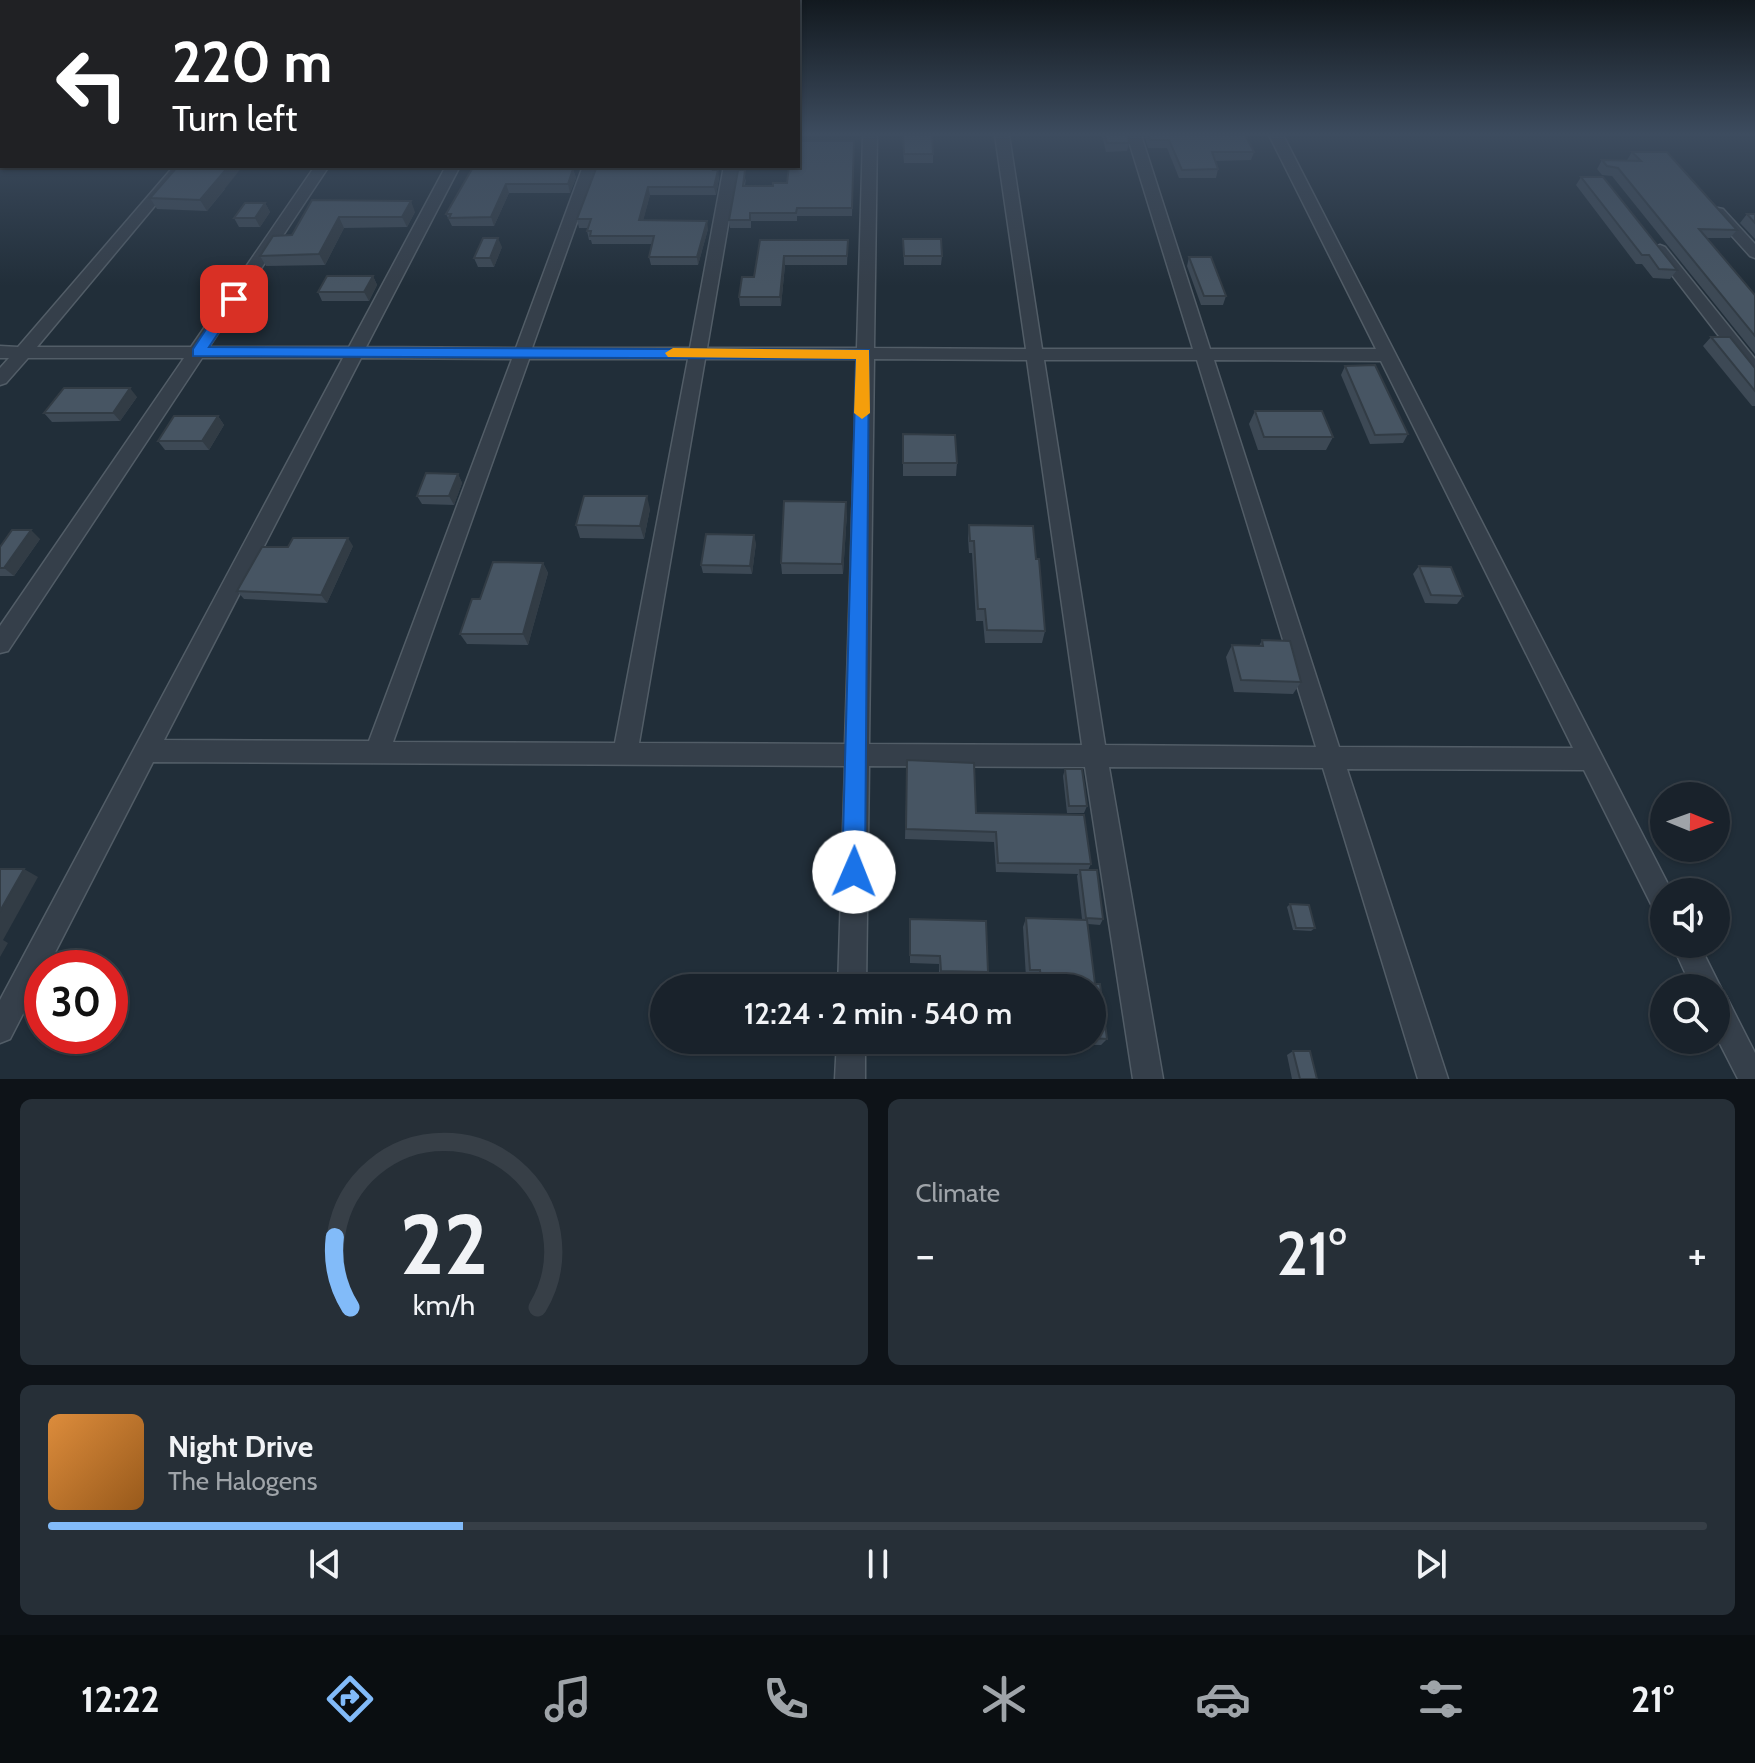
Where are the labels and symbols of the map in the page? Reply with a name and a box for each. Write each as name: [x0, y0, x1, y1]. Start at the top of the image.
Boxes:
pin: [200, 265, 268, 333]
north arrow: [1650, 782, 1730, 862]
position arrow: [812, 830, 896, 914]
speed limit sign: 30: [24, 950, 128, 1054]

